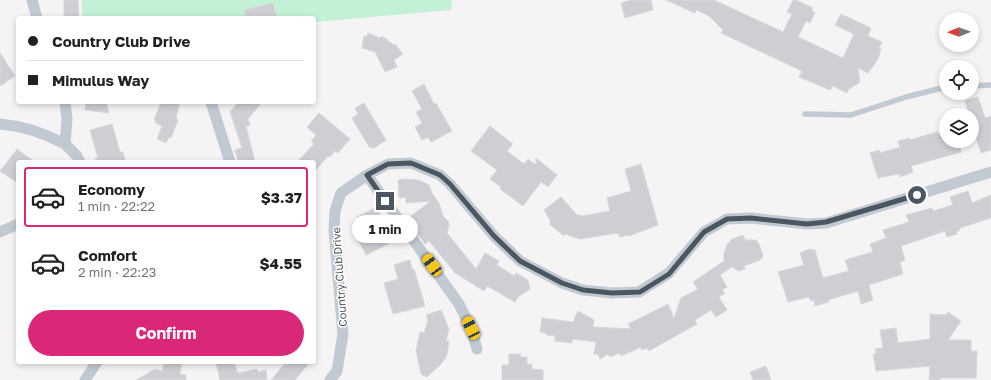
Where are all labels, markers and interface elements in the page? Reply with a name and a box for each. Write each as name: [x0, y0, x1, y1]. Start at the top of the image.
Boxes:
north arrow: [939, 12, 979, 52]
map controls: [939, 12, 979, 148]
text: Country Club Drive: [52, 32, 190, 50]
button: locate: [939, 60, 979, 100]
text: Mimulus Way: [52, 71, 149, 89]
button: layers: [939, 108, 979, 148]
icon: car: [30, 179, 66, 215]
text: Economy: [78, 180, 145, 198]
route start: [908, 186, 926, 204]
text: $3.37: [261, 188, 302, 206]
route end: [376, 192, 394, 210]
text: 1 min · 22:22: [78, 198, 155, 214]
callout: 1 min: [352, 215, 418, 243]
text: 1 min: [369, 221, 401, 237]
street label: Country Club Drive: [329, 227, 349, 327]
icon: car: [30, 245, 66, 281]
text: Comfort: [78, 246, 137, 264]
car: [420, 252, 444, 278]
text: $4.55: [259, 254, 302, 272]
text: 2 min · 22:23: [78, 264, 156, 280]
button: Confirm: [28, 310, 304, 356]
car: [460, 315, 482, 341]

